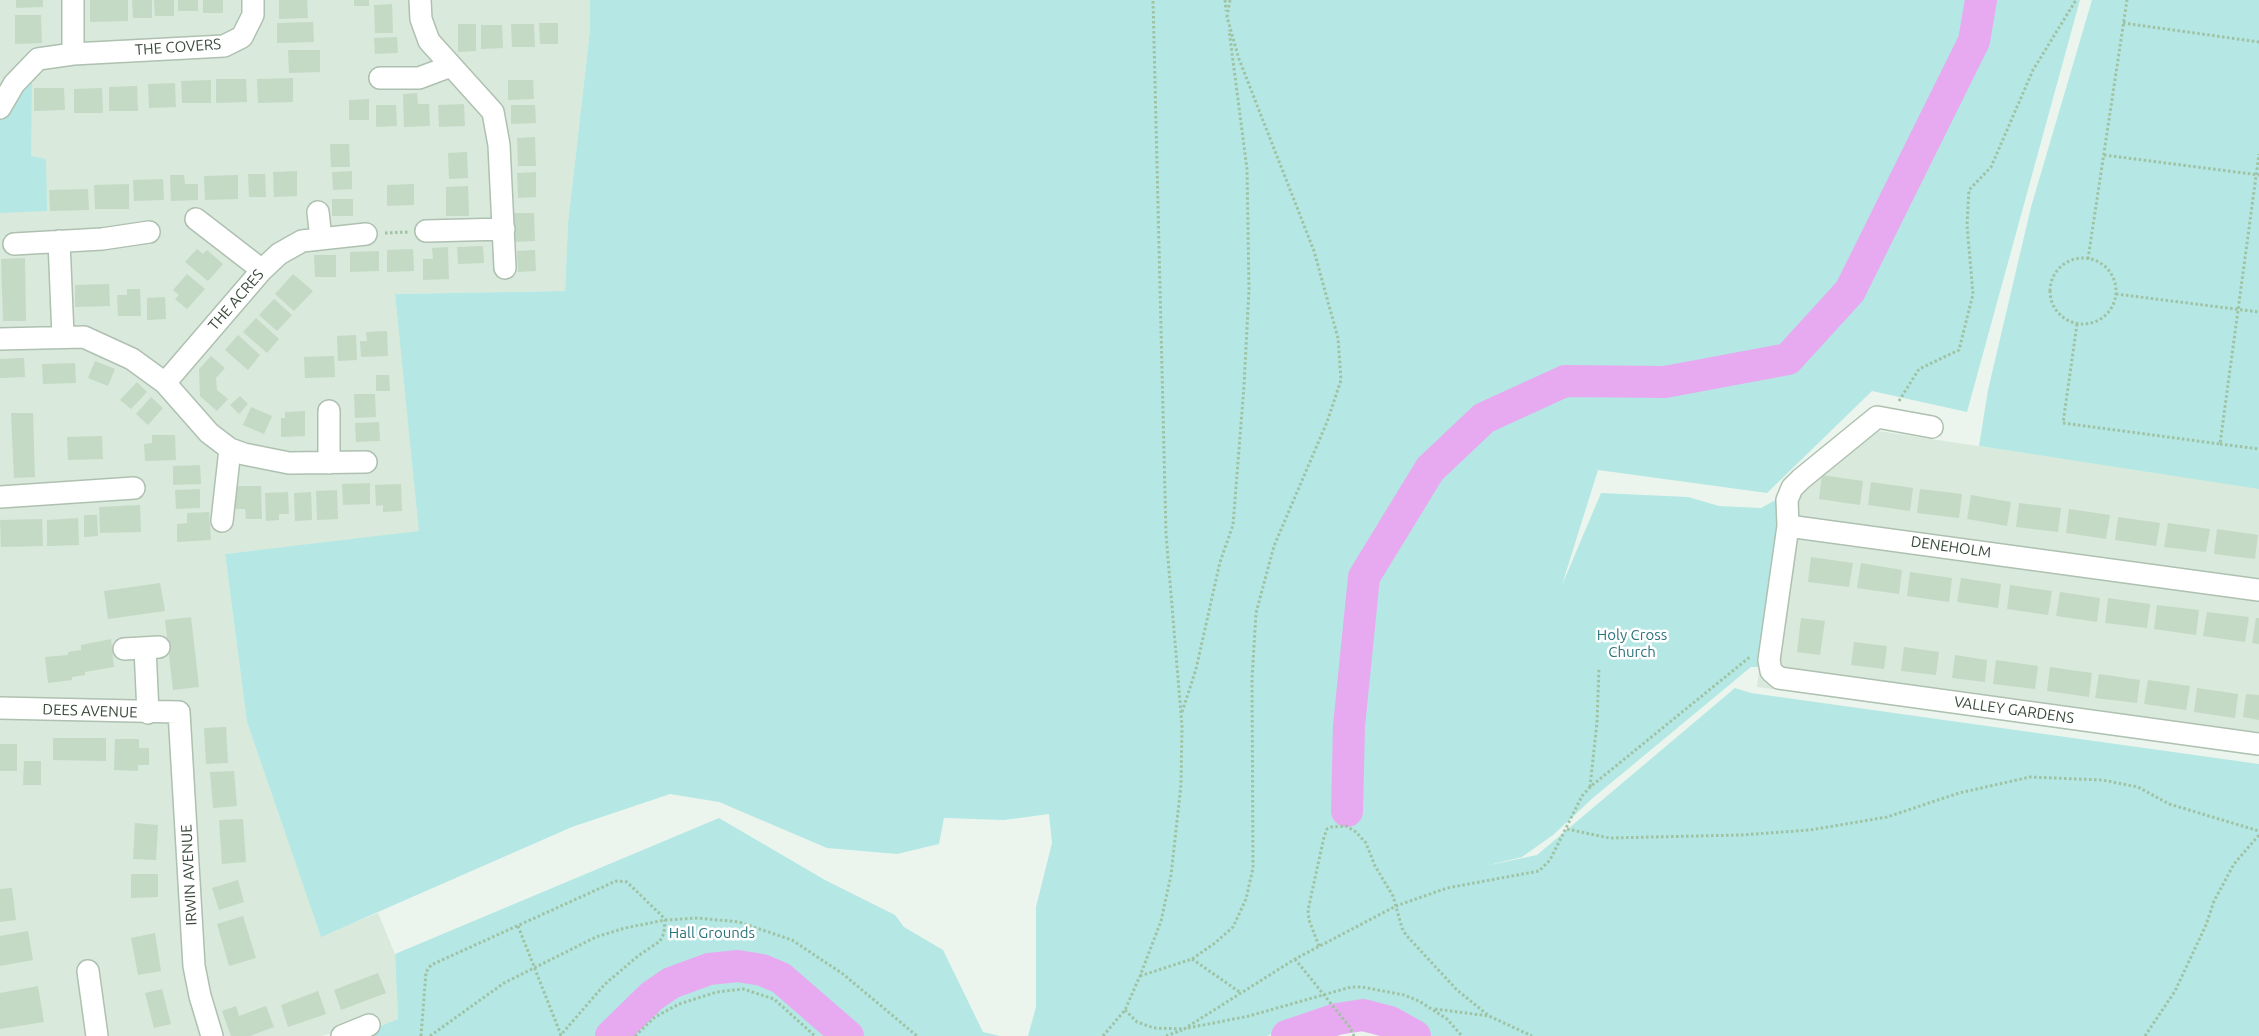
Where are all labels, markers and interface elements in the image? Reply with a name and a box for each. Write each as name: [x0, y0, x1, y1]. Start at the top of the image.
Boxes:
street label: THE COVERS: [134, 35, 222, 59]
street label: THE ACRES: [205, 266, 267, 334]
street label: DENEHOLM: [1910, 532, 1992, 562]
park label: Holy Cross Church: [1597, 626, 1667, 661]
street label: VALLEY GARDENS: [1953, 693, 2075, 727]
street label: DEES AVENUE: [42, 700, 138, 722]
street label: IRWIN AVENUE: [177, 824, 201, 926]
park label: Hall Grounds: [669, 924, 755, 942]

